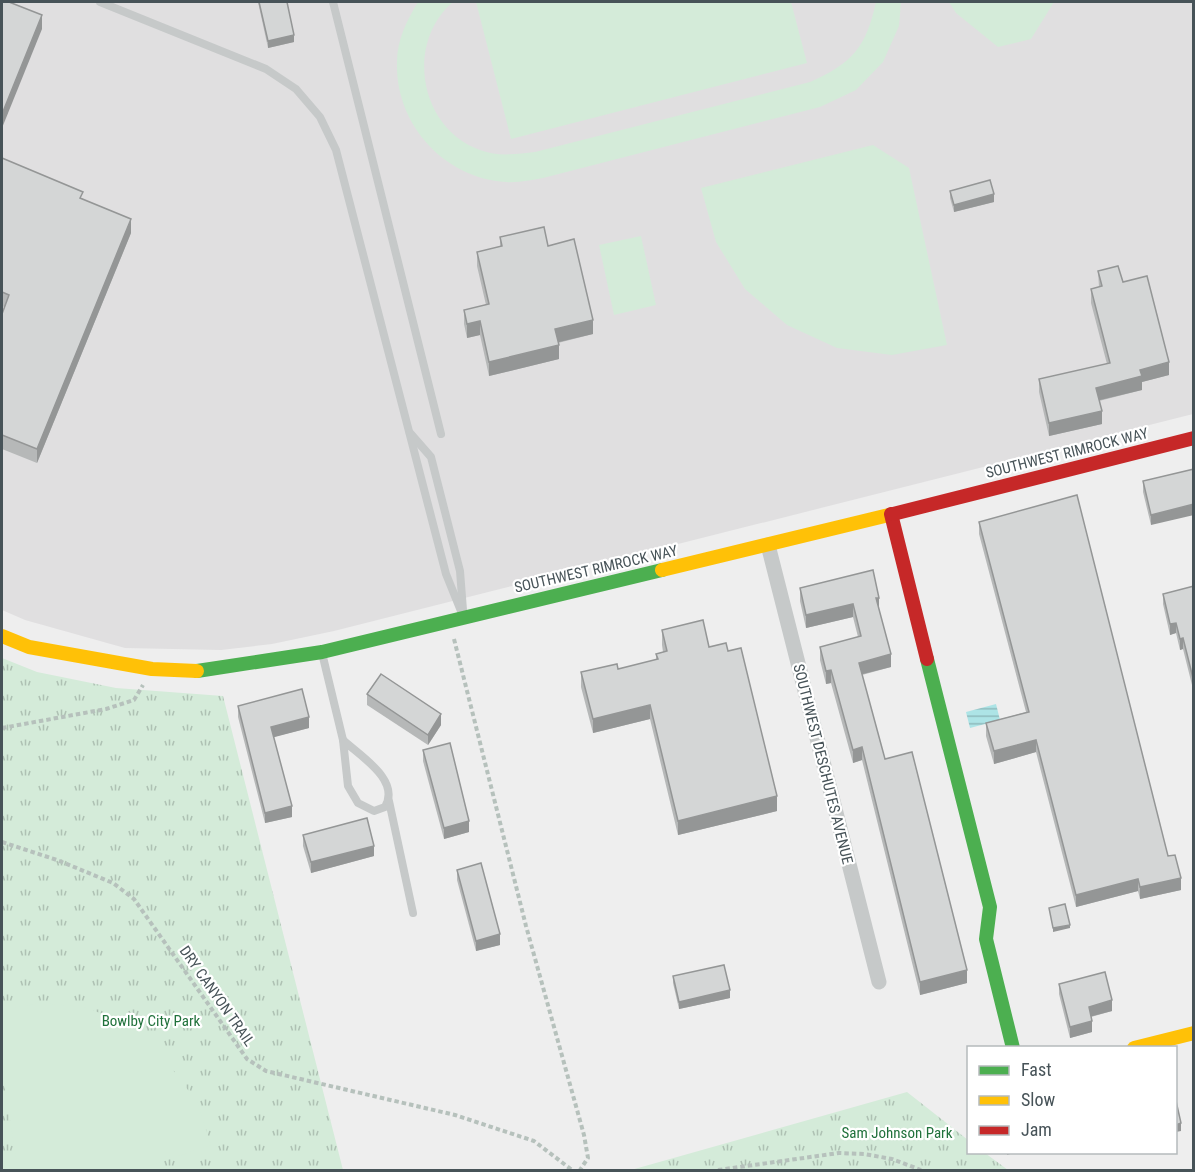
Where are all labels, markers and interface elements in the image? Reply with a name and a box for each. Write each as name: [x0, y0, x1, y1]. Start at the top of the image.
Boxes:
street label: SOUTHWEST RIMROCK WAY: [984, 424, 1150, 482]
street label: SOUTHWEST RIMROCK WAY: [513, 541, 680, 597]
street label: SOUTHWEST DESCHUTES AVENUE: [789, 662, 857, 866]
street label: DRY CANYON TRAIL: [176, 942, 258, 1050]
park label: Bowlby City Park: [102, 1012, 201, 1030]
legend: [967, 1046, 1177, 1154]
text: Fast: [1021, 1059, 1052, 1080]
text: Slow: [1021, 1089, 1056, 1110]
text: Jam: [1021, 1119, 1052, 1140]
park label: Sam Johnson Park: [842, 1124, 953, 1142]

